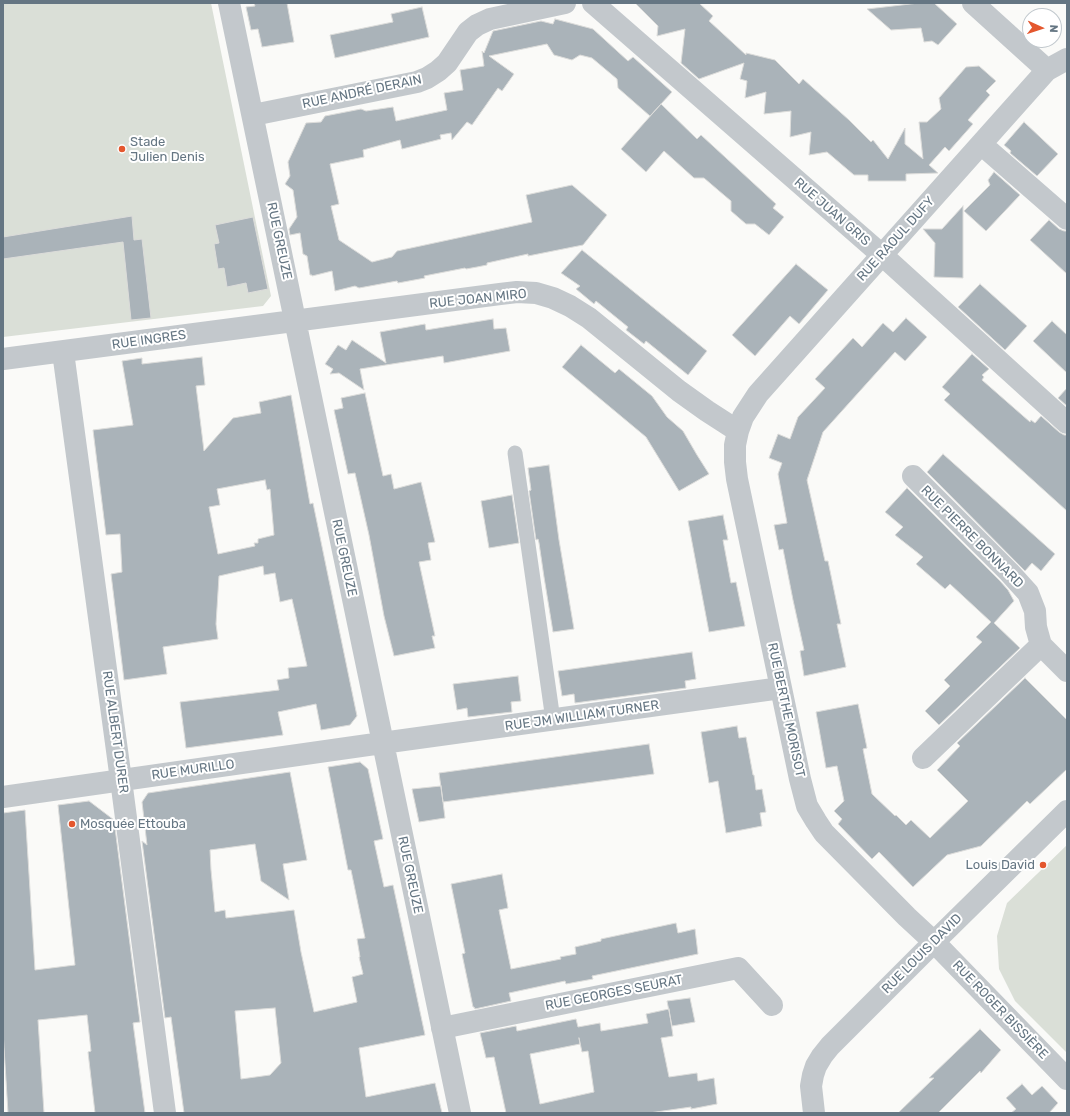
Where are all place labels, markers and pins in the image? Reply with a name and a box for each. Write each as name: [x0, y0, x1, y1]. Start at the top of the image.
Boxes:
place label: Stade Julien Denis: [130, 134, 205, 165]
marker: Stade Julien Denis: [117, 144, 127, 154]
place label: Mosquée Ettouba: [80, 816, 186, 832]
marker: Mosquée Ettouba: [67, 819, 77, 829]
place label: Louis David: [965, 857, 1035, 873]
marker: Louis David: [1038, 860, 1048, 870]

